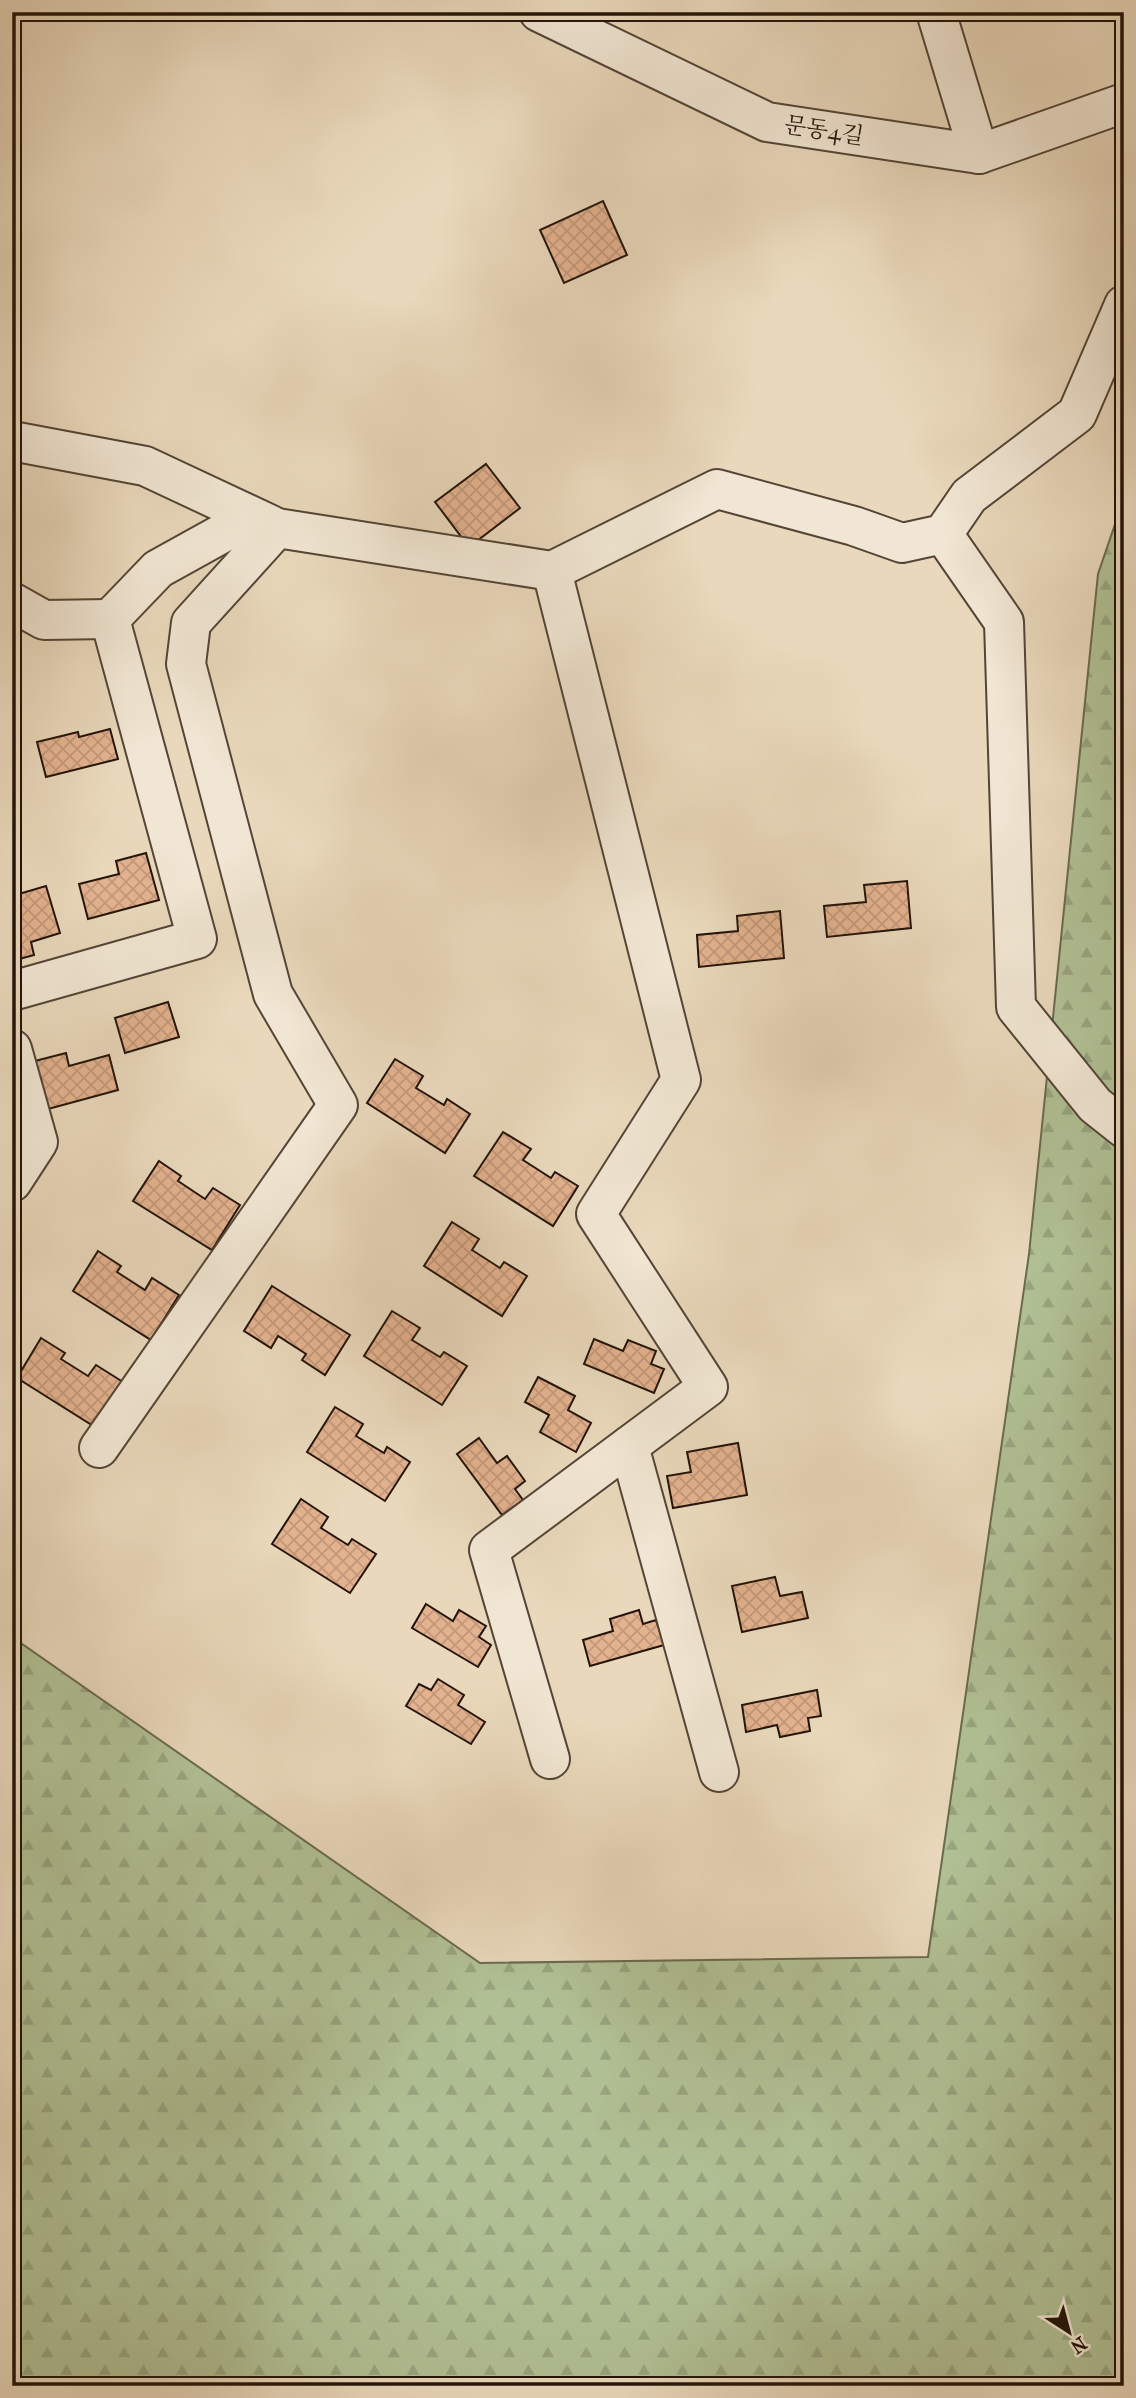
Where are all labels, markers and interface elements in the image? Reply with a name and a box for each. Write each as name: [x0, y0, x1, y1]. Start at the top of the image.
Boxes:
street label: 문동4길: [782, 111, 866, 150]
north arrow: [1034, 2296, 1104, 2366]
text: N: [1066, 2332, 1091, 2358]

